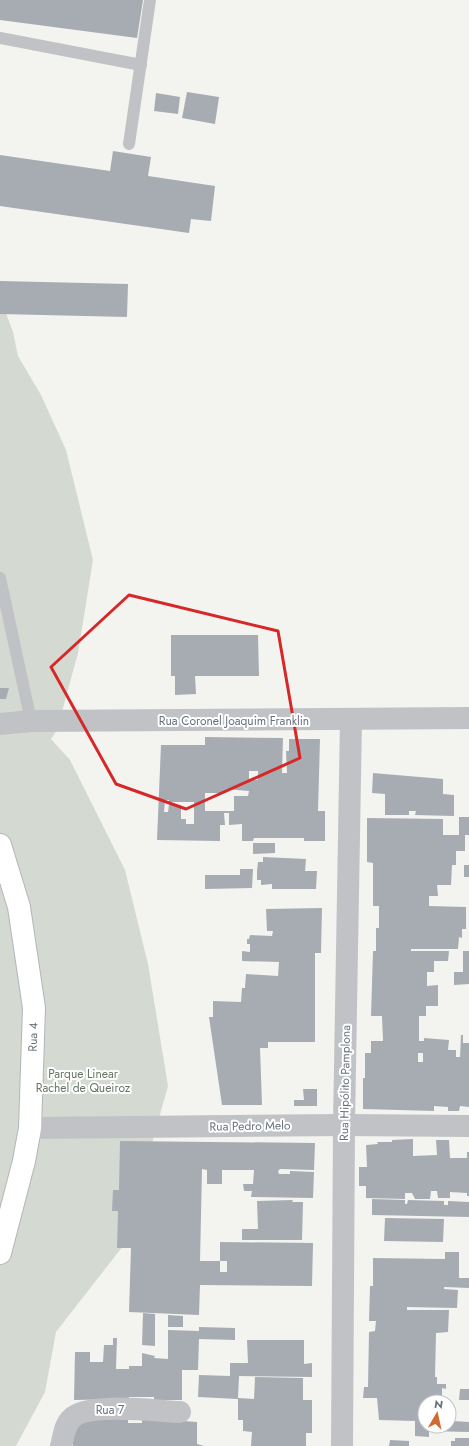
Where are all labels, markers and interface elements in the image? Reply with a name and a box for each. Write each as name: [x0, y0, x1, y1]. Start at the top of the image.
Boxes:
street label: Rua Coronel Joaquim Franklin: [159, 712, 309, 730]
street label: Rua 4: [23, 1022, 43, 1052]
street label: Rua Hipólito Pamplona: [335, 1025, 355, 1141]
park label: Parque Linear Rachel de Queiroz: [36, 1065, 131, 1097]
street label: Rua Pedro Melo: [209, 1116, 291, 1136]
north arrow: [417, 1394, 457, 1434]
text: N: [433, 1396, 444, 1413]
street label: Rua 7: [96, 1401, 125, 1419]

